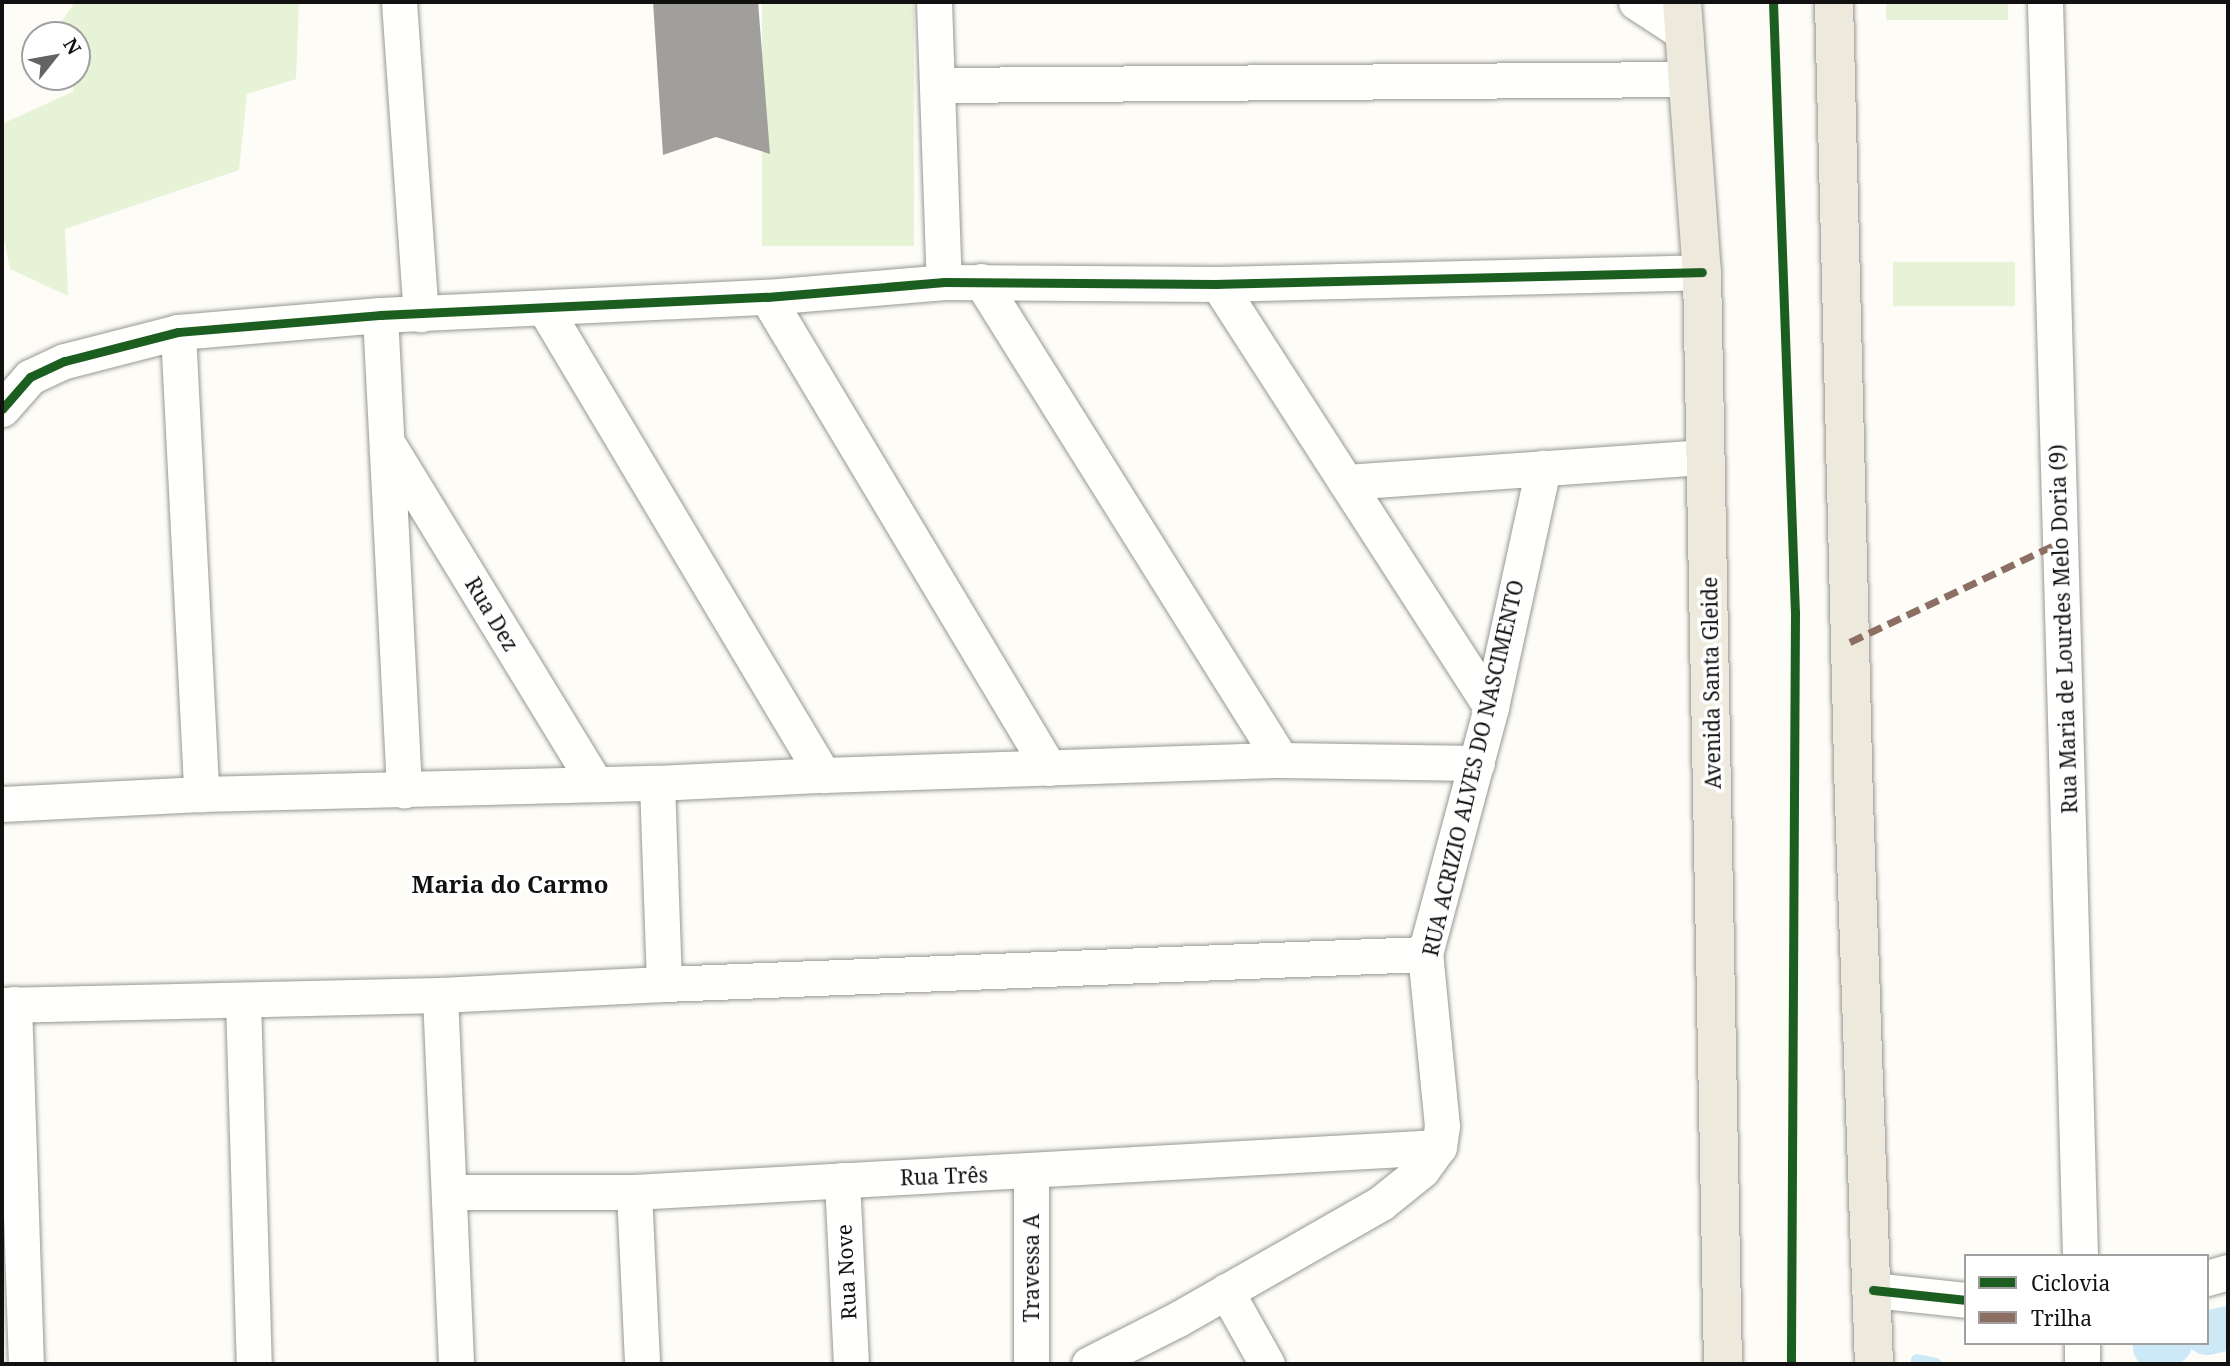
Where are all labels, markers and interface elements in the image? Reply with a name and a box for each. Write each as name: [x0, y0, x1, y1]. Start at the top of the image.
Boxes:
north arrow: [21, 21, 91, 91]
text: N: [57, 33, 87, 59]
street label: Rua Maria de Lourdes Melo Doria (9): [2044, 444, 2082, 814]
street label: Rua Dez: [460, 573, 524, 655]
street label: RUA ACRIZIO ALVES DO NASCIMENTO: [1417, 577, 1529, 959]
street label: Avenida Santa Gleide: [1697, 577, 1725, 789]
district label: Maria do Carmo: [412, 870, 608, 898]
street label: Rua Três: [900, 1162, 988, 1190]
street label: Travessa A: [1018, 1214, 1044, 1322]
street label: Rua Nove: [831, 1223, 861, 1321]
legend: [1964, 1254, 2209, 1345]
text: Ciclovia: [2031, 1269, 2110, 1297]
text: Trilha: [2031, 1304, 2092, 1332]

